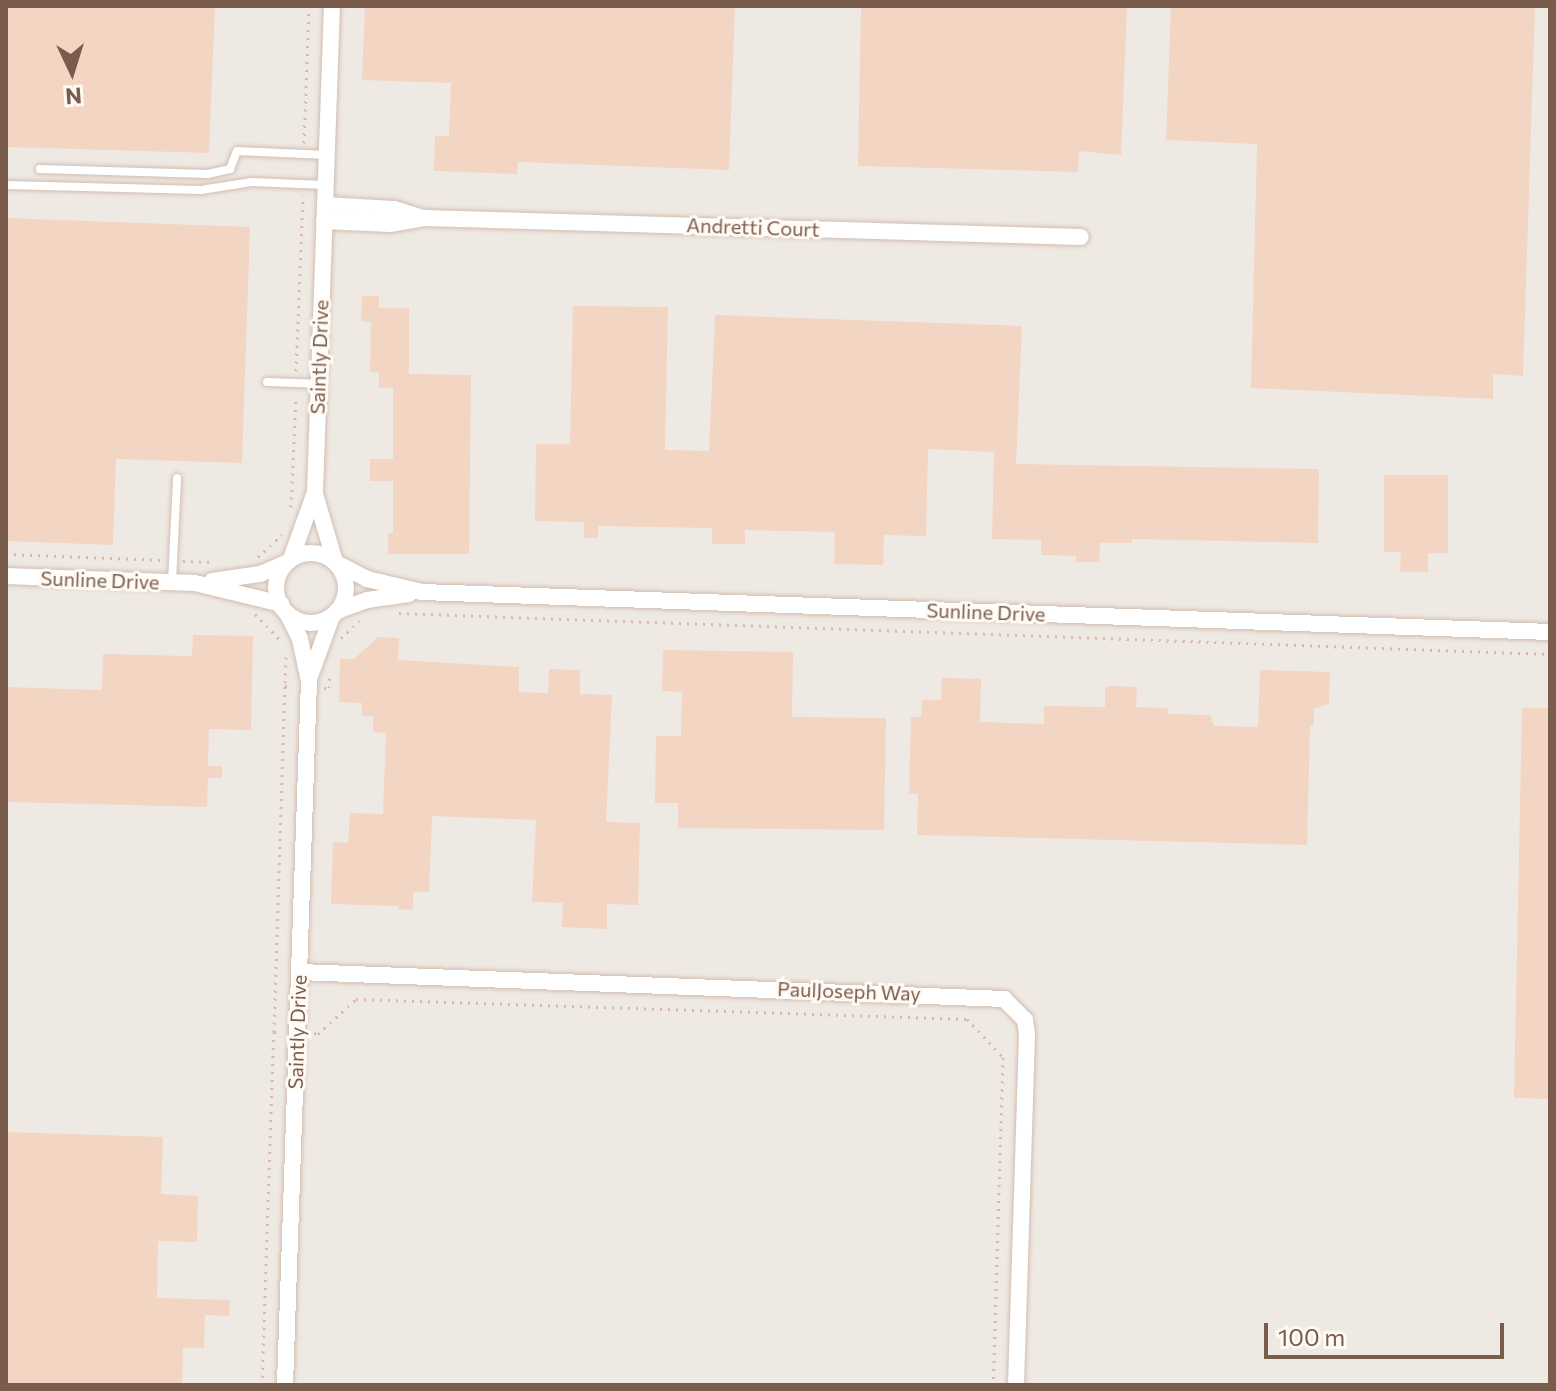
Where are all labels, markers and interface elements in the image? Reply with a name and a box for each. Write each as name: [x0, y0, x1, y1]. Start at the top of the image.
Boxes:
north arrow: [32, 32, 112, 112]
text: N: [65, 82, 83, 110]
street label: Andretti Court: [686, 213, 820, 241]
street label: Saintly Drive: [305, 299, 333, 415]
street label: Sunline Drive: [40, 566, 160, 594]
street label: Sunline Drive: [926, 598, 1046, 626]
street label: Saintly Drive: [283, 974, 311, 1090]
street label: PaulJoseph Way: [777, 977, 921, 1005]
scale bar: [1268, 1307, 1508, 1357]
text: 100 m: [1278, 1322, 1345, 1351]

